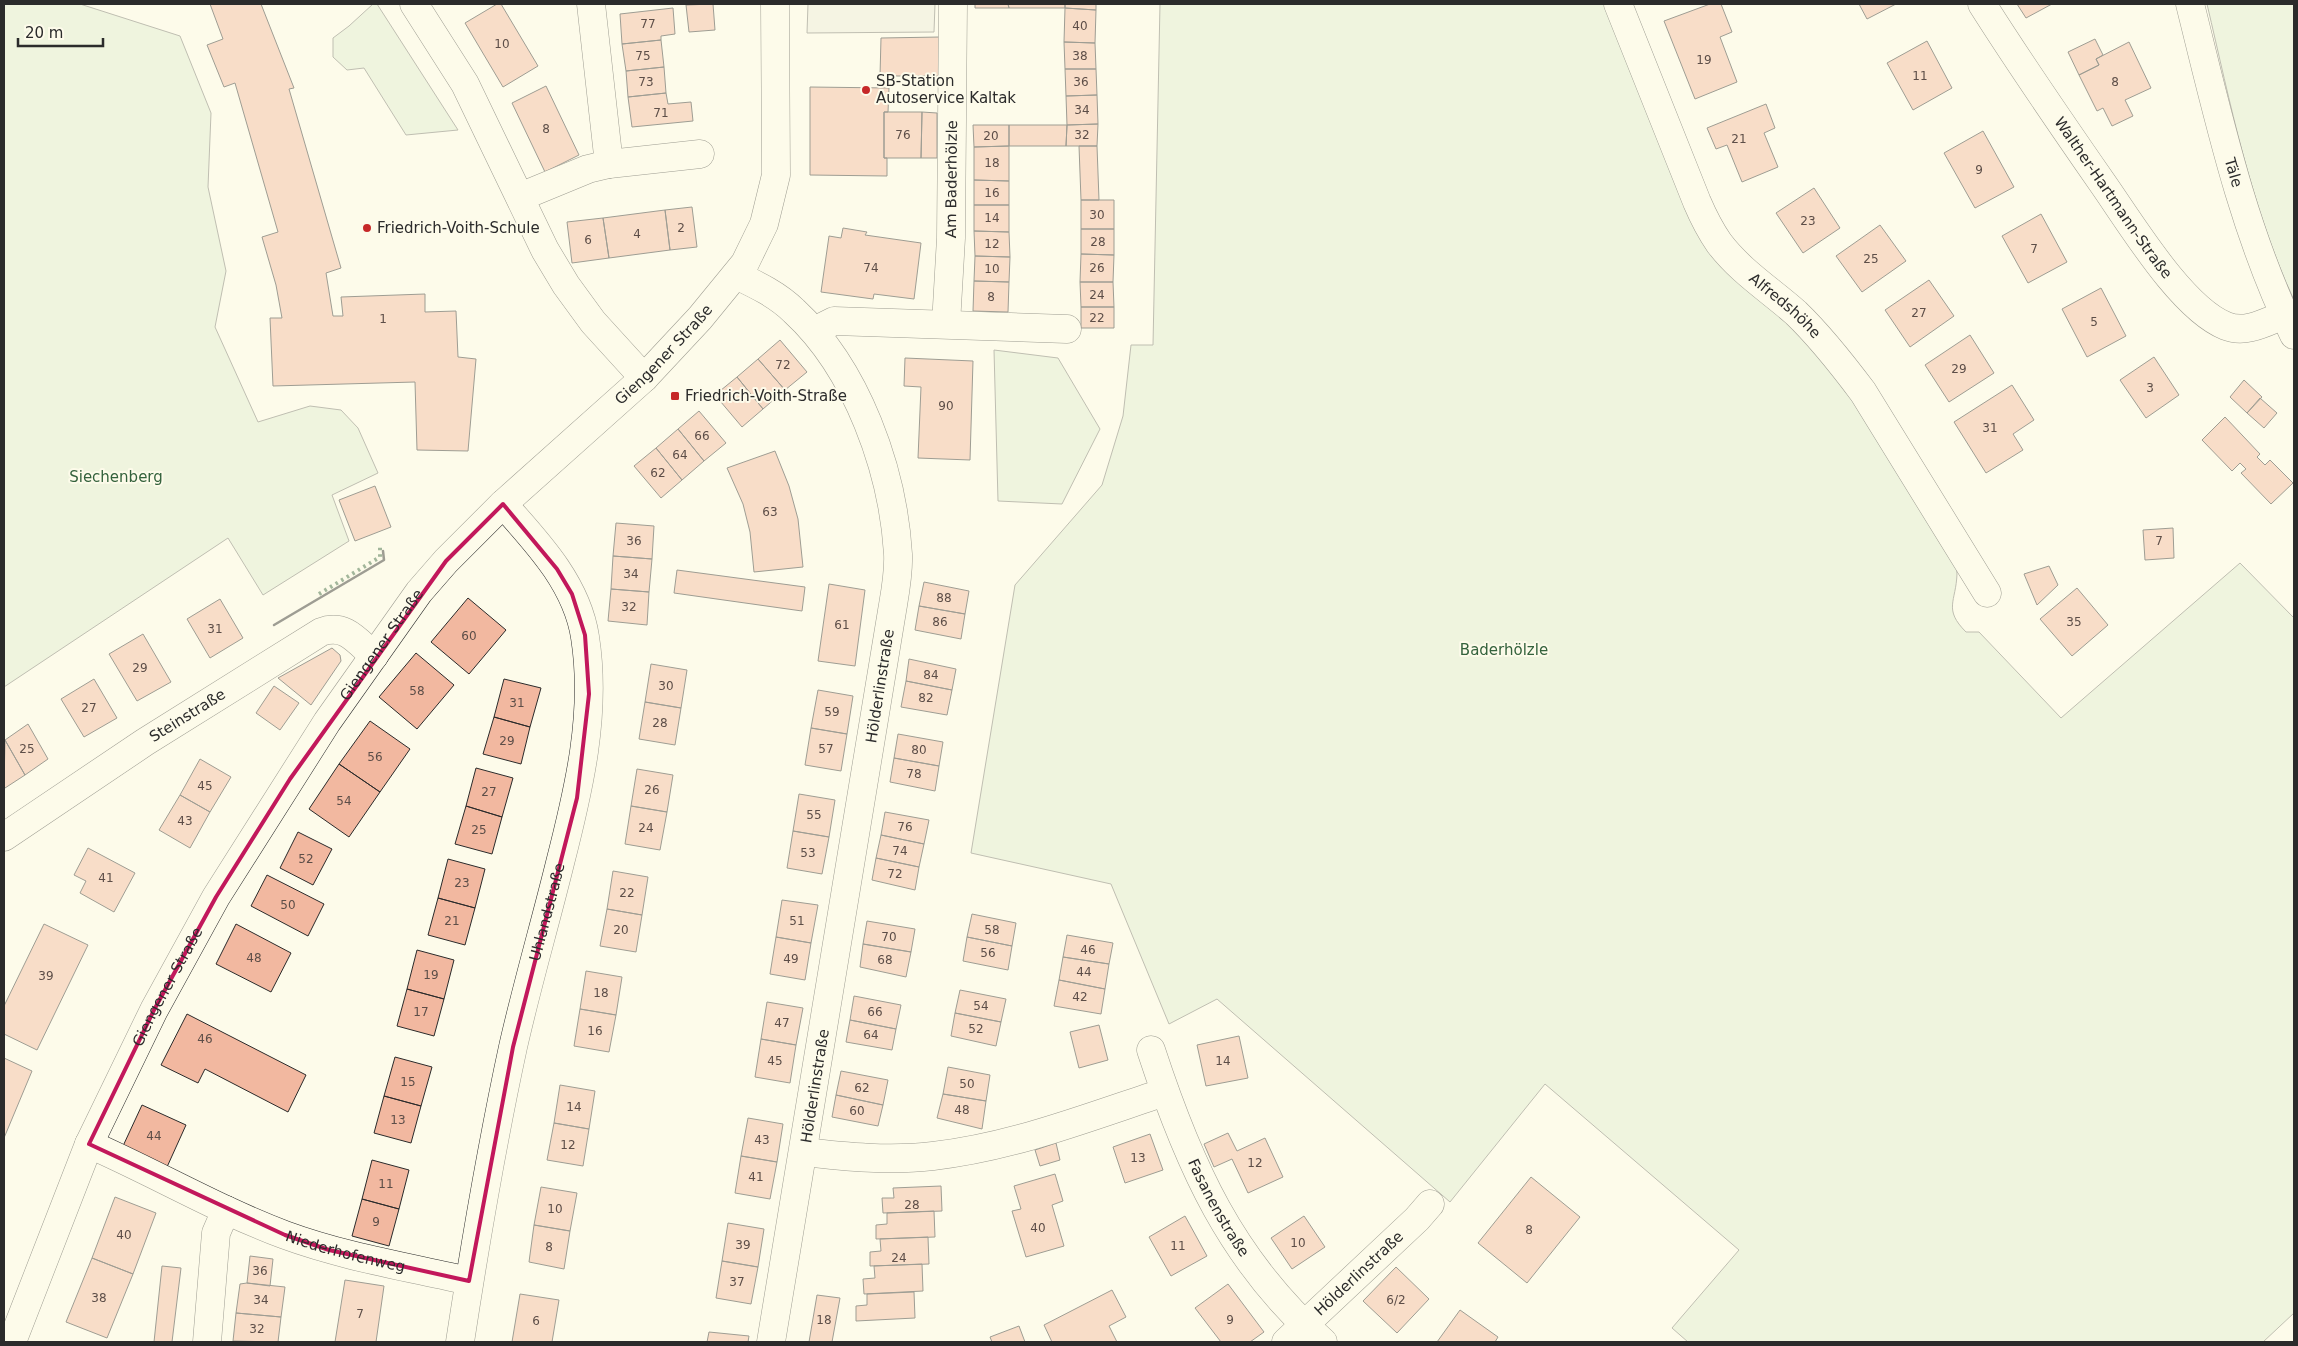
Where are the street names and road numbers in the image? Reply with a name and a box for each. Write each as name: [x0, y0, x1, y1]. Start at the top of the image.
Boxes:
street label: Walther-Hartmann-Straße: [2050, 113, 2176, 282]
street label: Am Baderhölzle: [942, 120, 961, 238]
street label: Täle: [2220, 155, 2246, 189]
street label: Alfredshöhe: [1746, 269, 1825, 342]
street label: Giengener Straße: [611, 301, 716, 409]
street label: Giengener Straße: [336, 586, 427, 704]
street label: Hölderlinstraße: [862, 628, 898, 744]
street label: Steinstraße: [146, 685, 229, 746]
street label: Uhlandstraße: [526, 861, 569, 963]
street label: Giengener Straße: [129, 924, 207, 1050]
street label: Hölderlinstraße: [797, 1028, 833, 1144]
street label: Fasanenstraße: [1184, 1156, 1253, 1260]
street label: Niederhofenweg: [283, 1227, 407, 1276]
street label: Hölderlinstraße: [1311, 1228, 1407, 1320]

